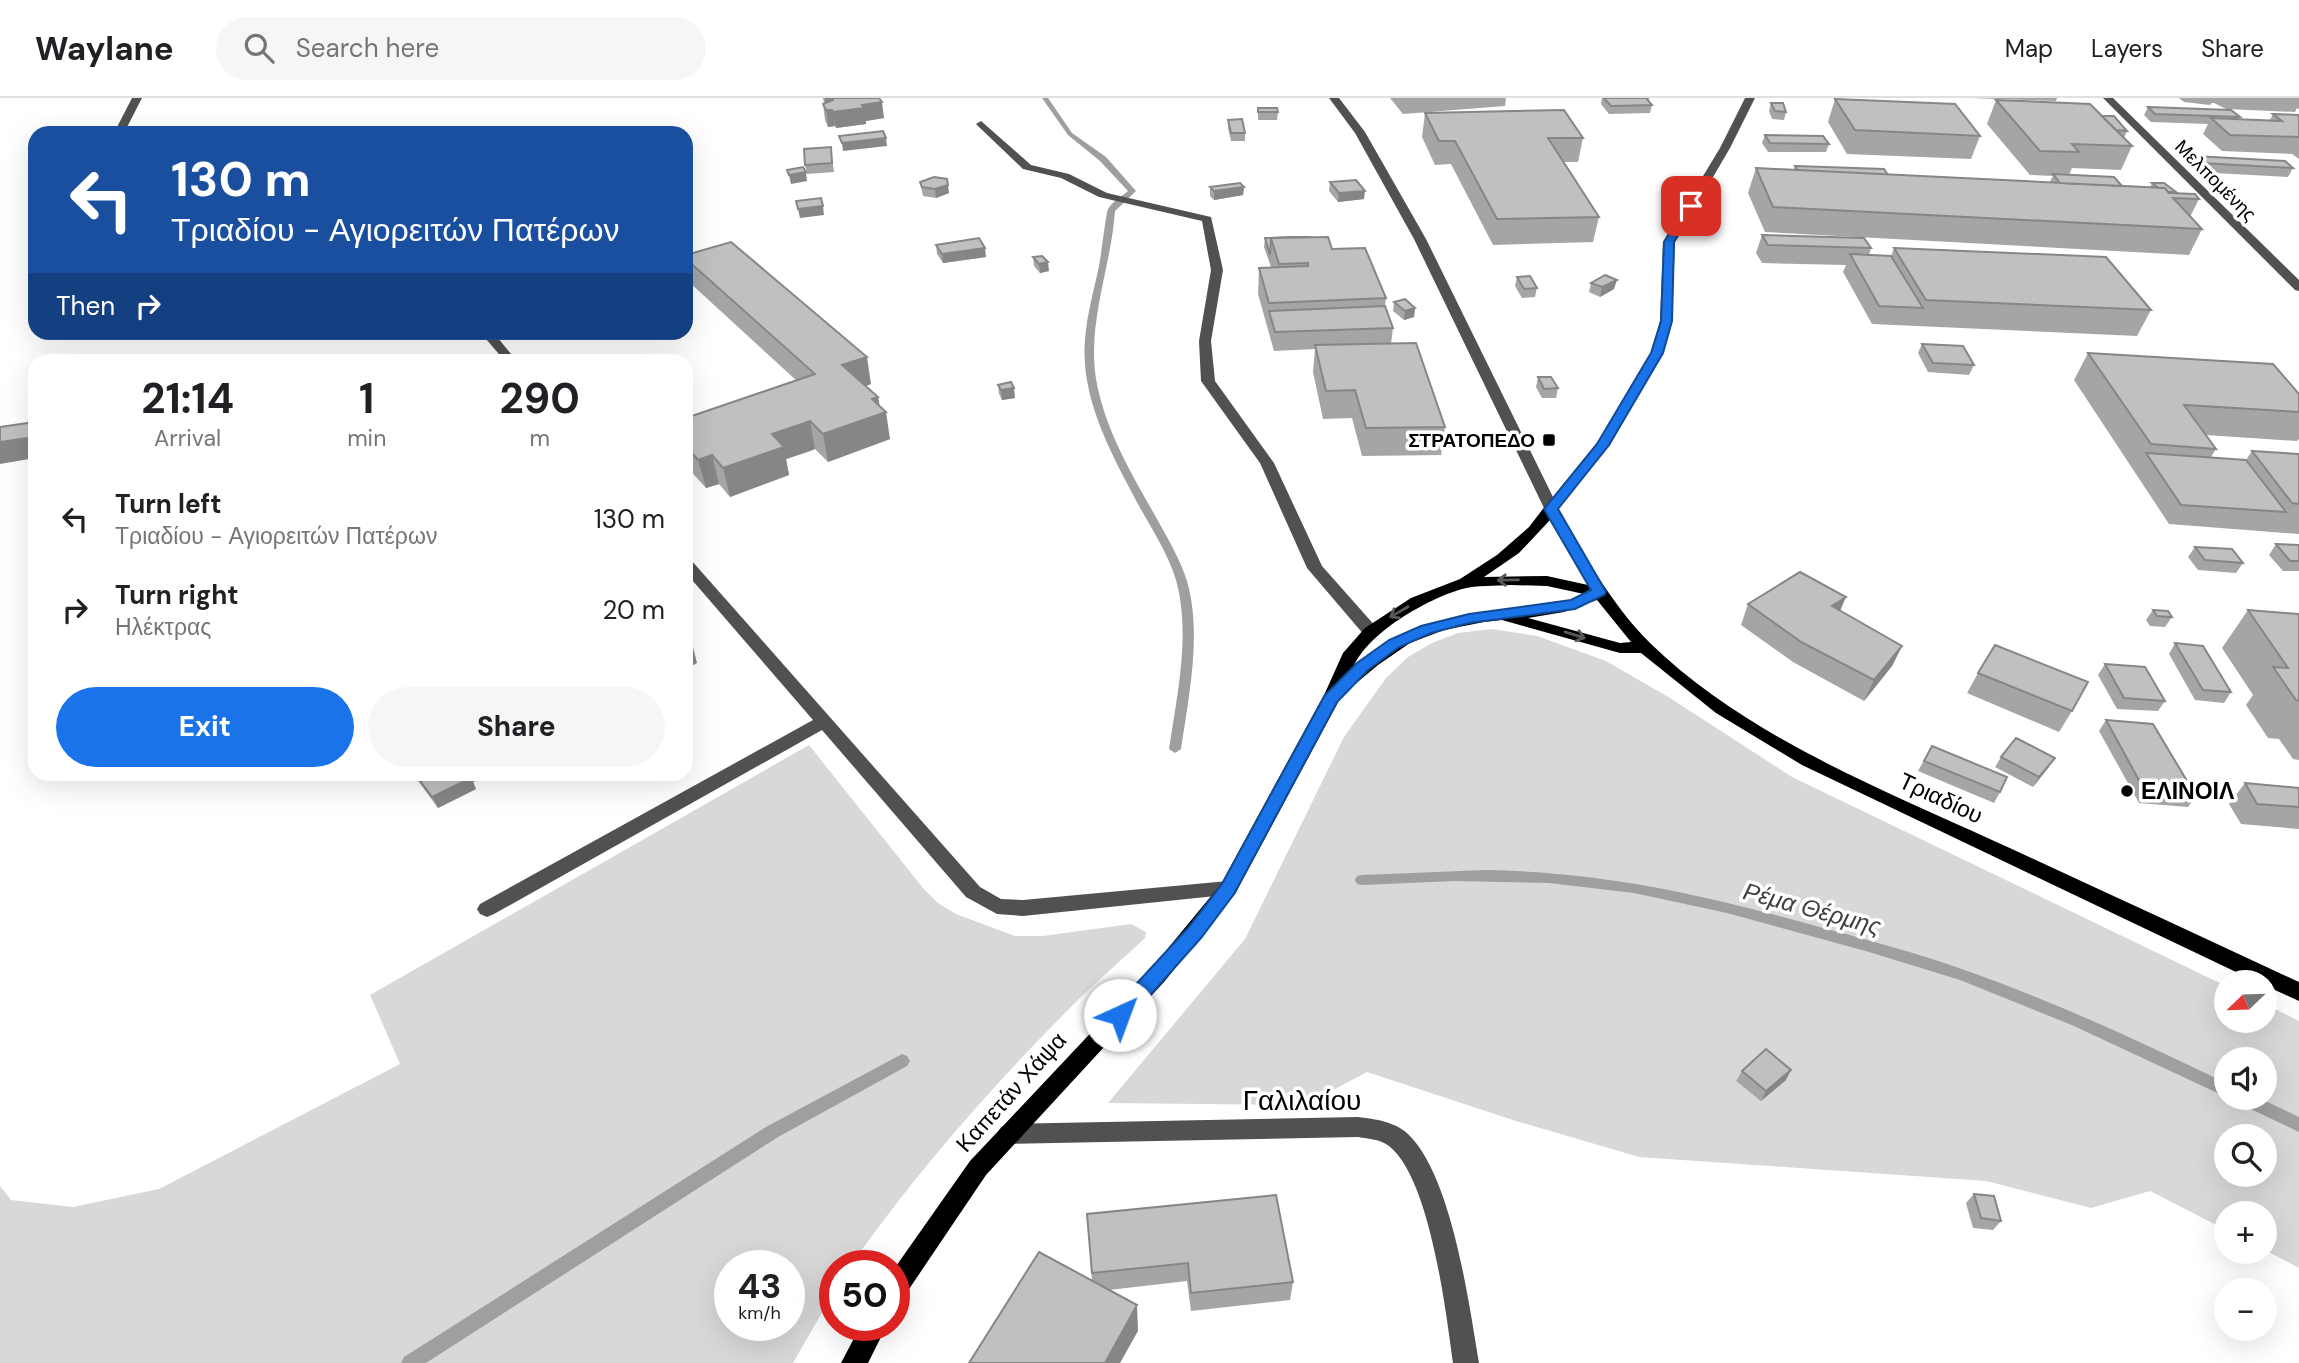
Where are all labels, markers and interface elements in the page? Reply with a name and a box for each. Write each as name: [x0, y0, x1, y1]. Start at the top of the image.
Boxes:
search box: [216, 17, 706, 80]
text: Waylane: [35, 27, 174, 70]
icon: search: [240, 29, 278, 67]
text: Search here: [296, 31, 439, 65]
text: Map: [2005, 33, 2053, 64]
text: Layers: [2091, 33, 2163, 64]
text: Share: [2201, 33, 2264, 64]
street label: Μελπομένης: [2170, 134, 2262, 226]
text: 130 m: [171, 147, 311, 211]
icon: left: [56, 154, 147, 245]
pin: [1661, 176, 1721, 236]
icon: arrive: [1672, 187, 1710, 225]
text: Τριαδίου - Αγιορειτών Πατέρων: [171, 209, 620, 251]
icon: right: [129, 287, 167, 325]
text: Then: [56, 289, 115, 323]
text: 21:14: [141, 371, 234, 426]
text: 1: [359, 371, 374, 426]
text: 290: [500, 371, 580, 426]
text: Arrival: [154, 423, 221, 453]
text: min: [347, 423, 386, 453]
text: m: [529, 423, 550, 453]
place label: ΣΤΡΑΤΟΠΕΔΟ: [1408, 428, 1535, 453]
marker: ΣΤΡΑΤΟΠΕΔΟ: [1541, 432, 1557, 448]
text: Turn left: [115, 487, 222, 521]
icon: left: [56, 500, 94, 538]
text: 130 m: [594, 502, 665, 536]
text: Τριαδίου - Αγιορειτών Πατέρων: [115, 521, 437, 551]
one-way arrow: [1496, 574, 1519, 587]
text: Turn right: [115, 578, 239, 612]
icon: right: [56, 591, 94, 629]
text: 20 m: [602, 593, 665, 627]
one-way arrow: [1389, 605, 1409, 619]
text: Ηλέκτρας: [115, 612, 211, 642]
one-way arrow: [1564, 629, 1586, 642]
button: Exit: [56, 687, 354, 767]
button: Share: [368, 687, 665, 767]
street label: Τριαδίου: [1894, 766, 1988, 830]
place label: ΕΛΙΝΟΙΛ: [2141, 776, 2235, 806]
marker: ΕΛΙΝΟΙΛ: [2119, 783, 2135, 799]
water label: Ρέμα Θέρμης: [1740, 875, 1885, 942]
north arrow: [2214, 970, 2277, 1032]
map controls: [2214, 970, 2277, 1341]
position arrow: [1083, 978, 1157, 1052]
street label: Καπετάν Χάψα: [949, 1026, 1073, 1158]
button: sound: [2214, 1047, 2277, 1110]
street label: Γαλιλαίου: [1243, 1082, 1361, 1119]
button: search: [2214, 1124, 2277, 1187]
button: +: [2214, 1201, 2277, 1264]
speed limit sign: 50: [819, 1250, 910, 1341]
text: 43: [738, 1263, 781, 1309]
button: −: [2214, 1278, 2277, 1341]
text: km/h: [738, 1301, 781, 1325]

